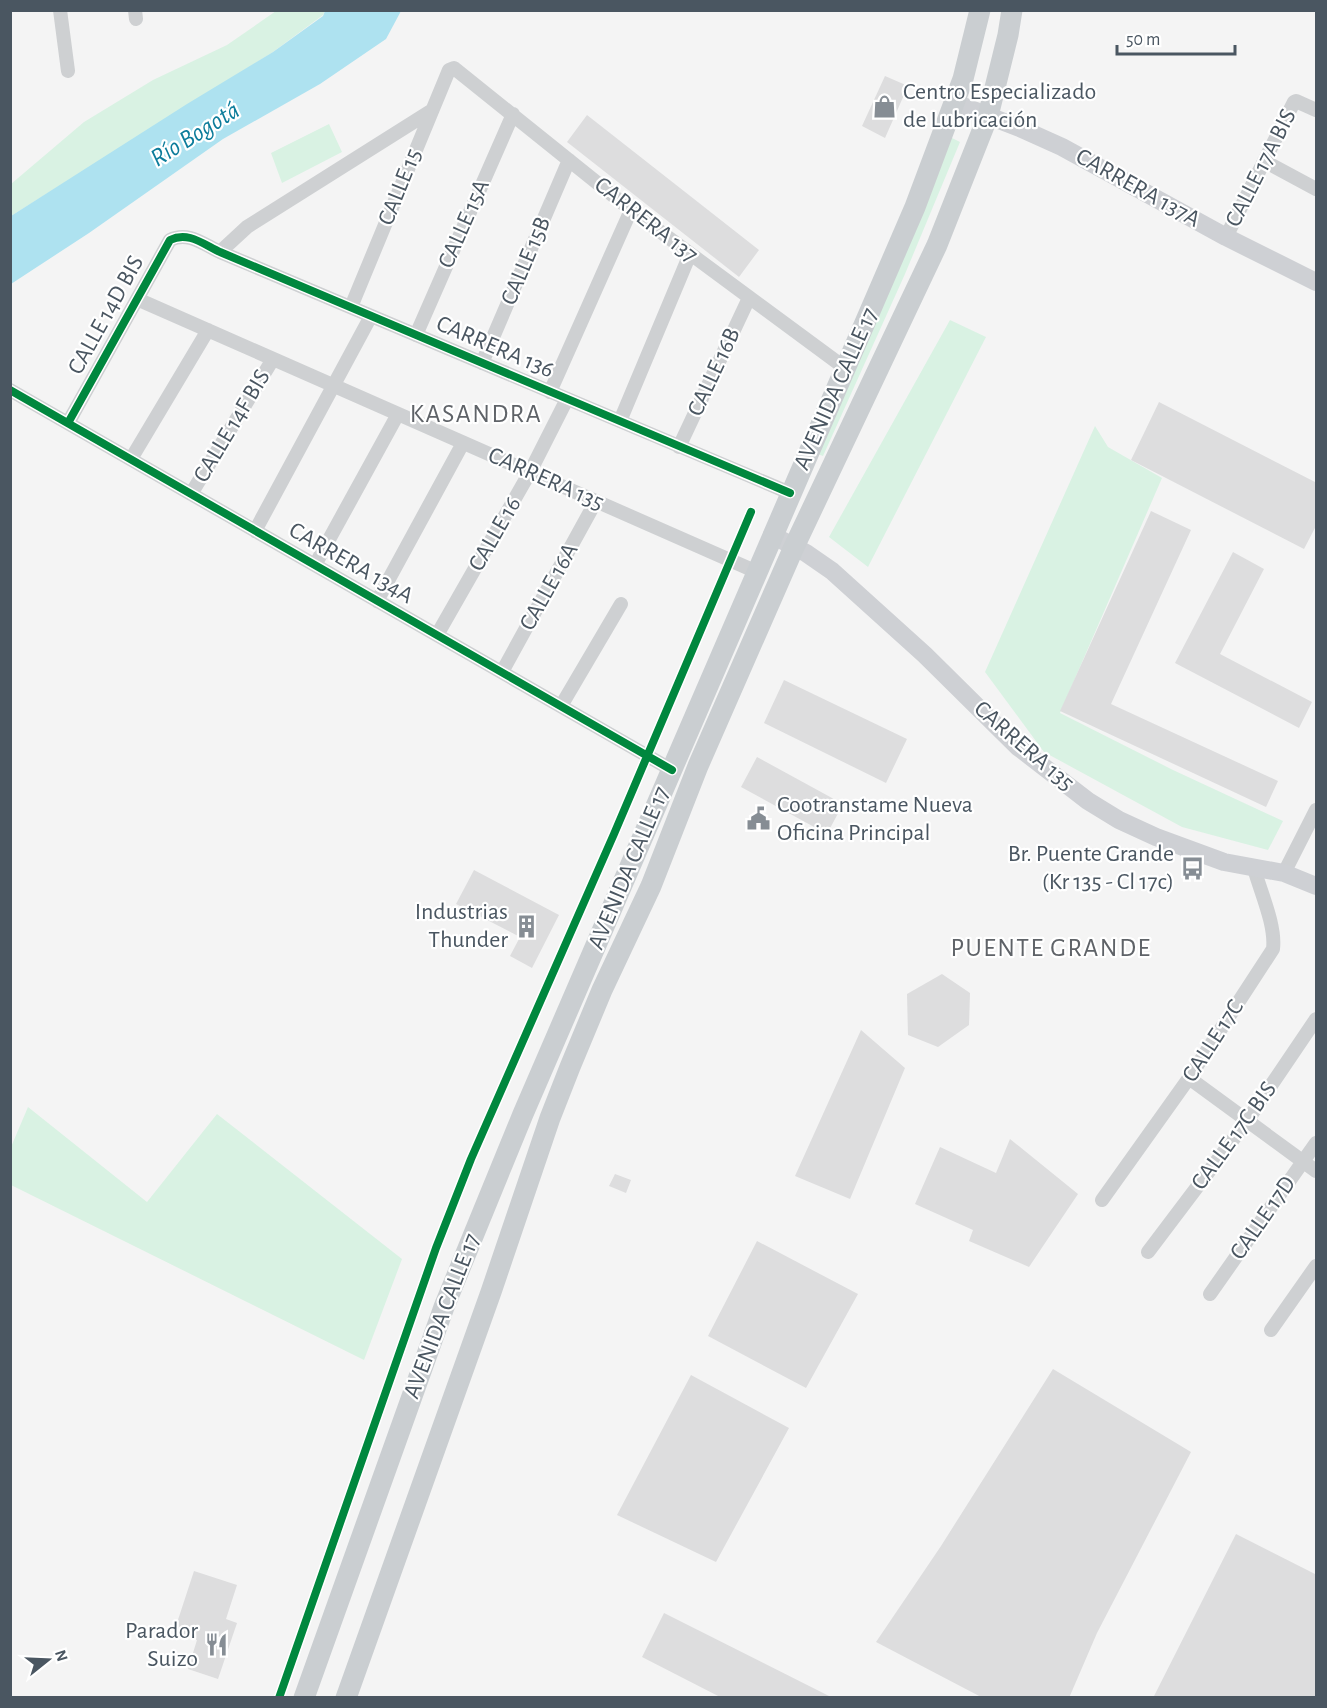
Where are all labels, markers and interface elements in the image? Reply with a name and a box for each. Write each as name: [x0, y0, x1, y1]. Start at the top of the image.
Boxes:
scale bar: [1117, 18, 1236, 56]
text: 50 m: [1126, 31, 1160, 49]
place label: Centro Especializado de Lubricación: [903, 80, 1096, 132]
shop icon: Centro Especializado de Lubricación: [872, 93, 898, 119]
water label: Río Bogotá: [146, 97, 244, 171]
street label: CALLE 17A BIS: [1221, 105, 1301, 231]
street label: CARRERA 137A: [1072, 144, 1204, 232]
street label: CALLE 15: [374, 145, 426, 229]
street label: CARRERA 137: [590, 172, 702, 268]
street label: CALLE 15A: [434, 176, 494, 272]
street label: CALLE 15B: [497, 213, 555, 309]
street label: CALLE 14D BIS: [64, 252, 148, 378]
street label: AVENIDA CALLE 17: [790, 304, 882, 474]
street label: CARRERA 136: [433, 312, 557, 382]
street label: CALLE 16B: [683, 324, 745, 420]
street label: CALLE 14F BIS: [189, 366, 275, 486]
district label: KASANDRA: [410, 401, 542, 427]
street label: CARRERA 135: [485, 443, 607, 515]
street label: CALLE 16: [464, 493, 526, 575]
street label: CARRERA 134A: [285, 518, 417, 608]
street label: CALLE 16A: [515, 539, 583, 634]
street label: CARRERA 135: [969, 696, 1079, 796]
street label: AVENIDA CALLE 17: [584, 783, 674, 953]
place label: Cootranstame Nueva Oficina Principal: [777, 793, 973, 845]
public building icon: Cootranstame Nueva Oficina Principal: [746, 806, 772, 832]
place label: Br. Puente Grande (Kr 135 - Cl 17c): [1008, 842, 1174, 894]
bus stop icon: Br. Puente Grande (Kr 135 - Cl 17c): [1179, 855, 1205, 881]
place label: Industrias Thunder: [415, 900, 508, 952]
building icon: Industrias Thunder: [513, 913, 539, 939]
district label: PUENTE GRANDE: [951, 935, 1151, 961]
street label: CALLE 17C: [1178, 996, 1248, 1086]
street label: CALLE 17C BIS: [1187, 1077, 1281, 1195]
street label: CALLE 17D: [1226, 1172, 1300, 1264]
street label: AVENIDA CALLE 17: [400, 1230, 484, 1402]
place label: Parador Suizo: [125, 1619, 198, 1671]
north arrow: [18, 1630, 78, 1690]
restaurant icon: Parador Suizo: [203, 1632, 229, 1658]
text: N: [52, 1648, 71, 1663]

